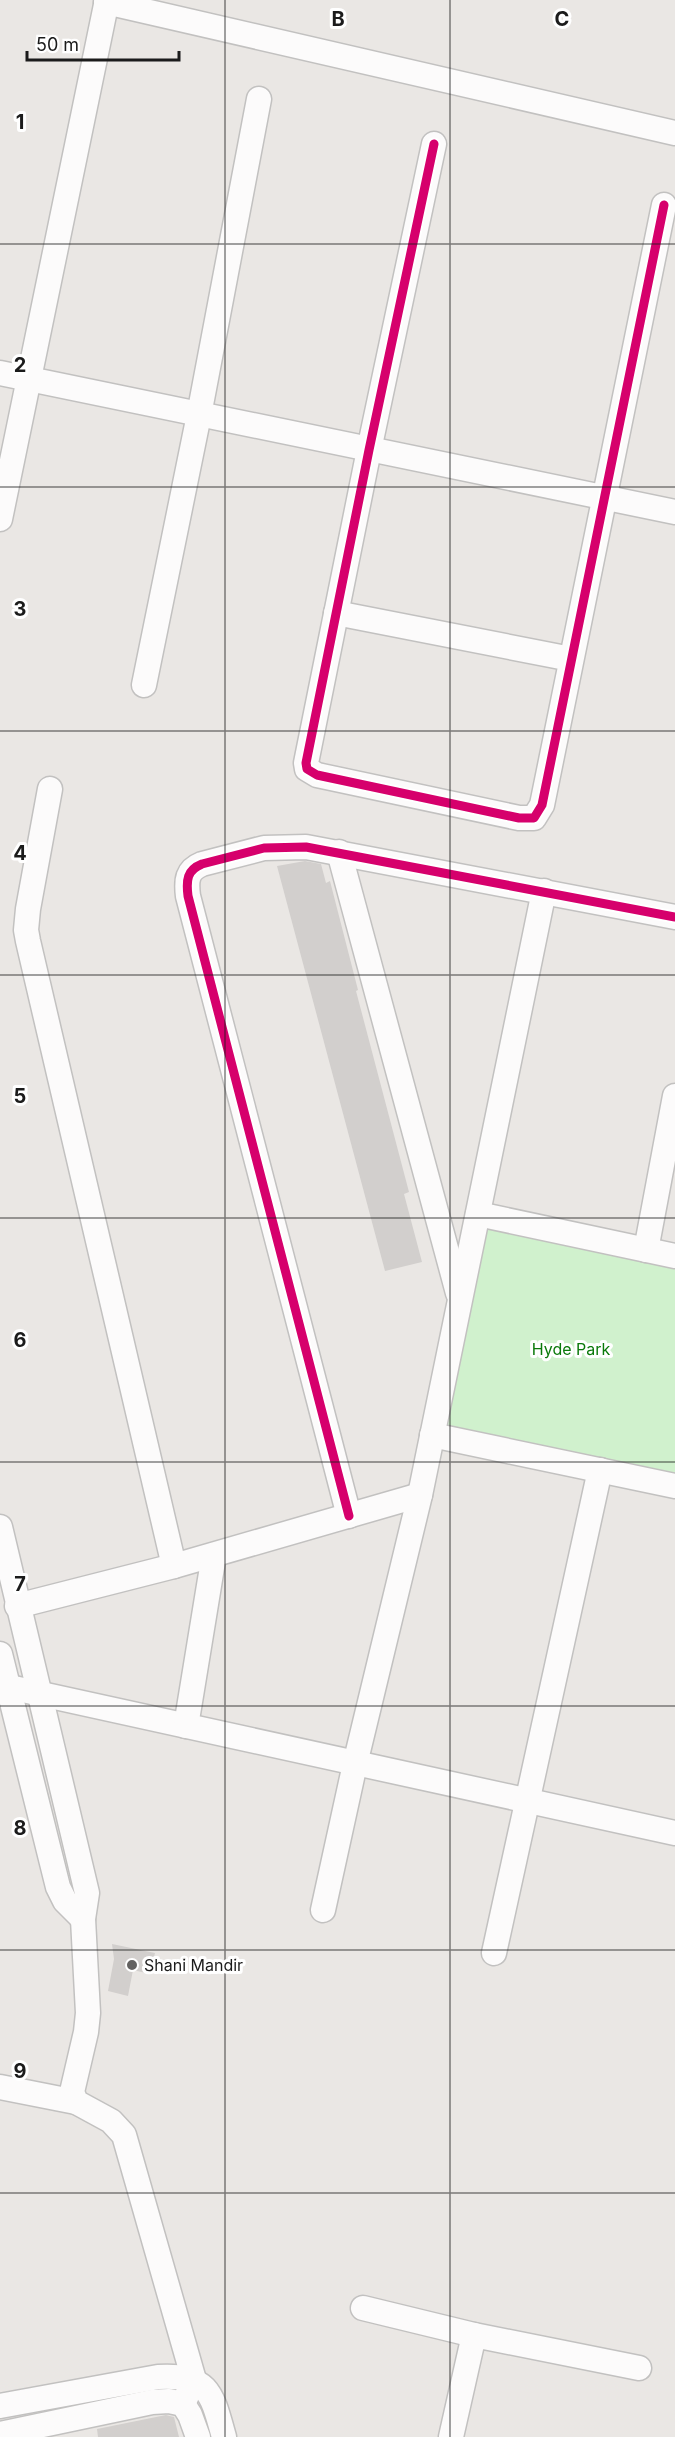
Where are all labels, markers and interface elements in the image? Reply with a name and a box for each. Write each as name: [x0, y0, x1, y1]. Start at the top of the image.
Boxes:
text: B: [331, 7, 345, 31]
text: C: [555, 7, 569, 31]
scale bar: [27, 24, 178, 62]
text: 50 m: [36, 34, 79, 55]
text: 1: [16, 110, 24, 134]
text: 2: [14, 353, 26, 377]
text: 3: [14, 597, 26, 621]
text: 4: [13, 841, 27, 865]
text: 5: [14, 1084, 26, 1108]
text: 6: [14, 1328, 27, 1352]
park label: Hyde Park: [532, 1339, 610, 1359]
text: 7: [14, 1572, 26, 1596]
text: 8: [13, 1816, 27, 1840]
place label: Shani Mandir: [144, 1955, 243, 1975]
marker: Shani Mandir: [125, 1958, 139, 1972]
text: 9: [14, 2059, 27, 2083]

